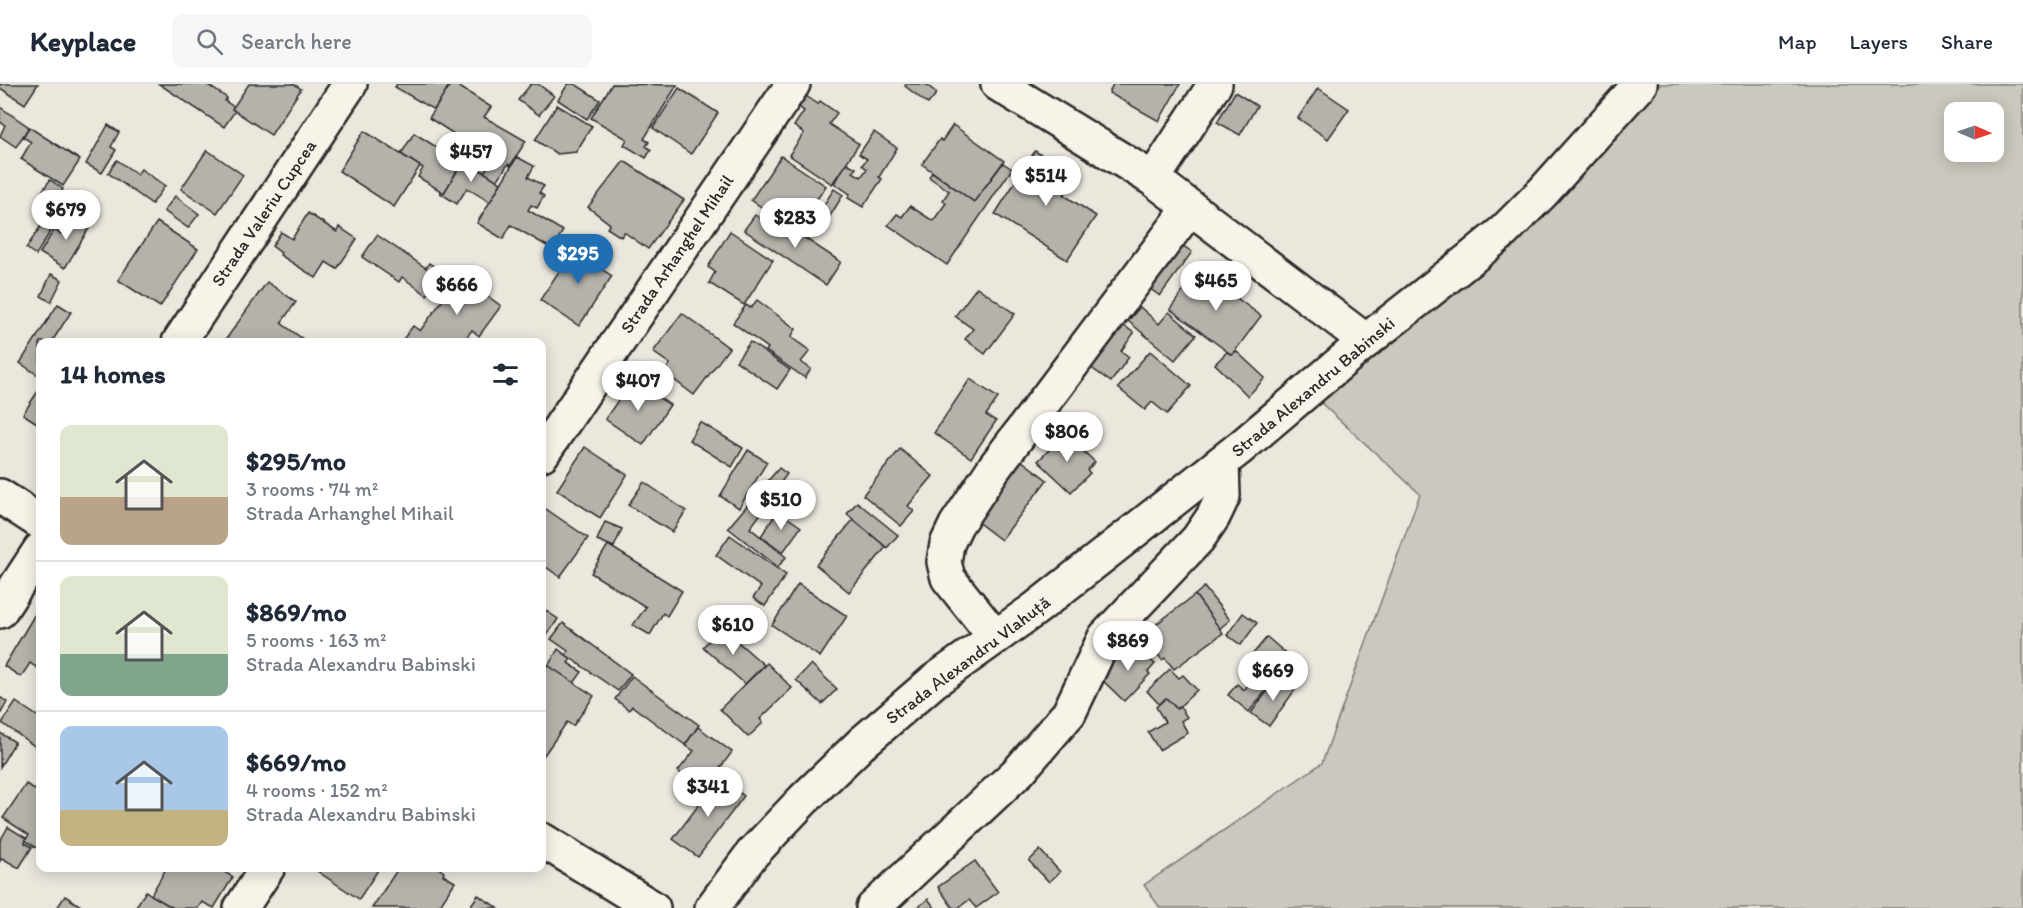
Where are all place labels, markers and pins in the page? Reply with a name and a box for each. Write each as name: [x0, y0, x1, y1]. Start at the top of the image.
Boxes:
pin: $457: [435, 132, 507, 183]
pin: $514: [1010, 156, 1082, 207]
pin: $679: [30, 190, 102, 241]
pin: $283: [759, 198, 831, 249]
pin: $295: [542, 234, 614, 285]
pin: $465: [1180, 261, 1252, 312]
pin: $666: [421, 265, 493, 316]
pin: $407: [602, 361, 674, 412]
pin: $806: [1031, 412, 1103, 463]
pin: $510: [745, 480, 817, 531]
pin: $610: [697, 605, 769, 656]
pin: $869: [1092, 621, 1164, 672]
pin: $669: [1237, 651, 1309, 702]
pin: $341: [672, 767, 744, 818]

